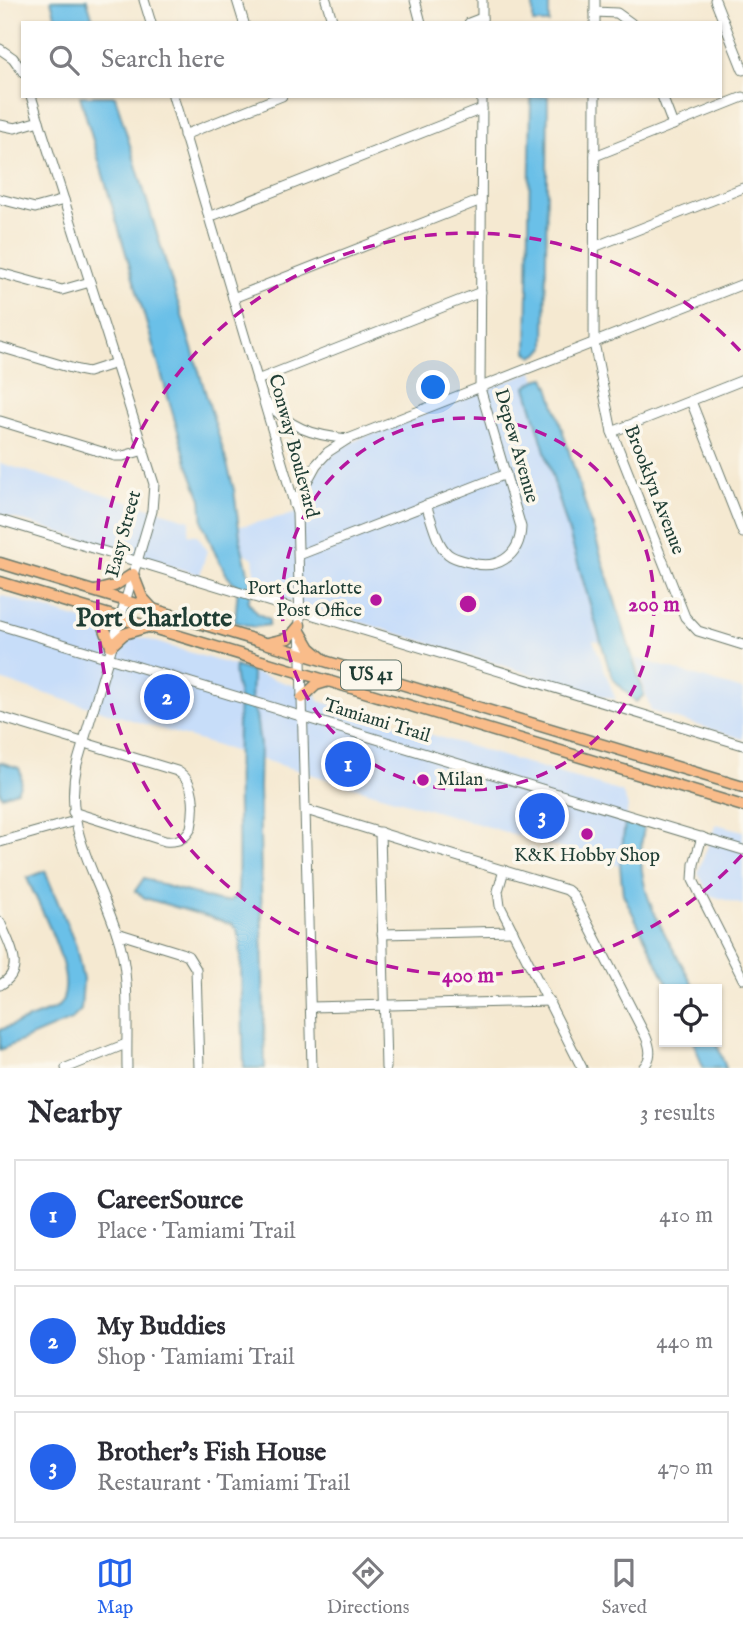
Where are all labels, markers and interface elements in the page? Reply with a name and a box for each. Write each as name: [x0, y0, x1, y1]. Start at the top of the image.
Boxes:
search box: [21, 21, 722, 98]
icon: search: [45, 41, 83, 79]
text: Search here: [101, 43, 225, 76]
your location: [416, 370, 450, 404]
street label: Conway Boulevard: [262, 372, 324, 521]
street label: Depew Avenue: [488, 386, 544, 506]
street label: Brooklyn Avenue: [618, 422, 690, 558]
street label: Easy Street: [101, 488, 147, 580]
place label: Port Charlotte Post Office: [248, 577, 362, 623]
marker: Port Charlotte Post Office: [368, 592, 384, 608]
centre of rings: [456, 592, 480, 616]
text: 200 m: [628, 592, 680, 619]
district label: Port Charlotte: [76, 602, 232, 635]
road number: US 41: [341, 660, 401, 690]
pin: 2: [144, 671, 190, 723]
street label: Tamiami Trail: [321, 693, 434, 749]
pin: 1: [325, 738, 371, 790]
place label: Milan: [437, 768, 484, 792]
marker: Milan: [415, 772, 431, 788]
pin: 3: [519, 790, 565, 842]
marker: K&K Hobby Shop: [579, 826, 595, 842]
place label: K&K Hobby Shop: [514, 844, 660, 868]
text: 400 m: [442, 963, 495, 990]
map controls: [659, 984, 722, 1047]
button: locate: [659, 984, 722, 1047]
text: Nearby: [28, 1095, 121, 1133]
text: 3 results: [640, 1099, 715, 1128]
text: CareerSource: [97, 1184, 243, 1217]
text: 1: [49, 1201, 57, 1230]
text: 410 m: [659, 1201, 713, 1230]
text: Place · Tamiami Trail: [97, 1217, 296, 1246]
text: My Buddies: [97, 1310, 226, 1343]
text: 2: [48, 1327, 58, 1356]
text: 440 m: [656, 1327, 713, 1356]
text: Shop · Tamiami Trail: [97, 1343, 295, 1372]
text: Brother's Fish House: [97, 1436, 326, 1469]
text: 3: [49, 1453, 57, 1482]
text: 470 m: [658, 1453, 713, 1482]
text: Restaurant · Tamiami Trail: [97, 1469, 350, 1498]
tab: Map: [96, 1554, 134, 1620]
tab: Directions: [327, 1554, 409, 1620]
tab: Saved: [602, 1554, 647, 1620]

